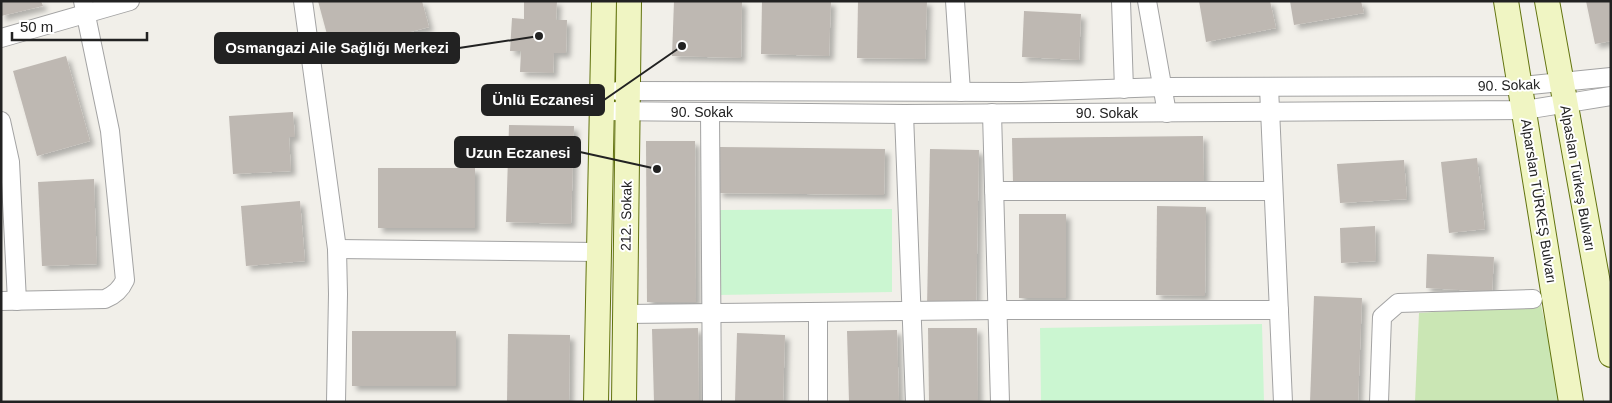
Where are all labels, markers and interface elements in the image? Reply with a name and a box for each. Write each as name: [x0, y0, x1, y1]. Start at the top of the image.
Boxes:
scale bar: [12, 10, 148, 42]
text: 50 m: [20, 18, 53, 35]
callout: Osmangazi Aile Sağlığı Merkezi: [215, 33, 459, 63]
text: Osmangazi Aile Sağlığı Merkezi: [225, 39, 449, 56]
street label: 90. Sokak: [1478, 76, 1541, 94]
callout: Ünlü Eczanesi: [482, 85, 604, 115]
text: Ünlü Eczanesi: [492, 91, 594, 108]
street label: 90. Sokak: [671, 104, 734, 120]
street label: Alpaslan Türkeş Bulvarı: [1557, 104, 1599, 252]
street label: 90. Sokak: [1076, 105, 1139, 121]
street label: Alparslan TÜRKEŞ Bulvarı: [1518, 117, 1561, 284]
callout: Uzun Eczanesi: [455, 137, 580, 167]
text: Uzun Eczanesi: [465, 144, 571, 161]
street label: 212. Sokak: [617, 180, 635, 251]

